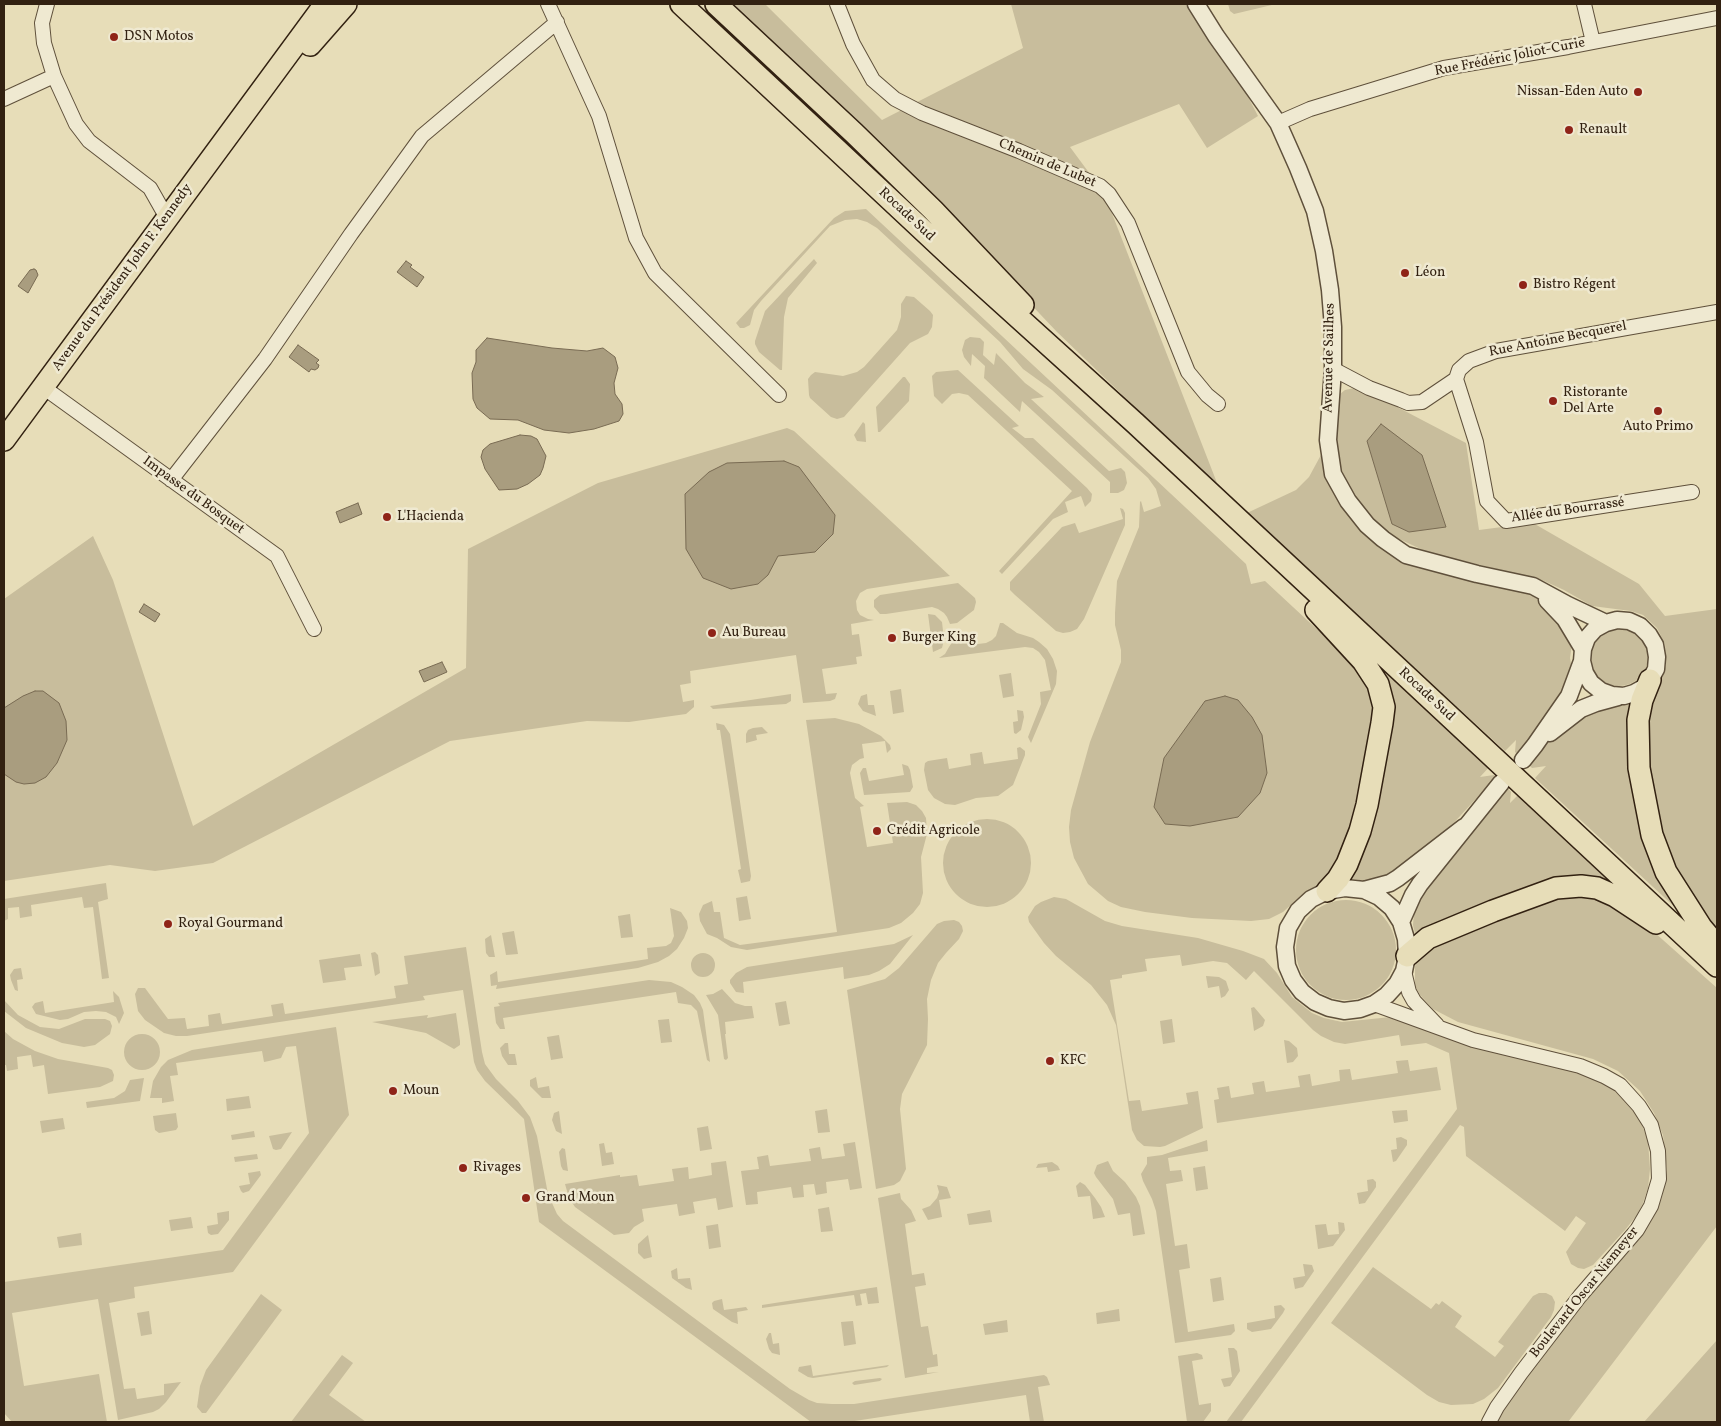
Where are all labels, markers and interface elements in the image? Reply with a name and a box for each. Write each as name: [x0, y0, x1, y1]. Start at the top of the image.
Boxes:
place label: DSN Motos: [124, 29, 194, 45]
marker: DSN Motos: [108, 31, 120, 43]
street label: Rue Frédéric Joliot-Curie: [1433, 35, 1587, 81]
place label: Nissan-Eden Auto: [1517, 84, 1628, 100]
marker: Nissan-Eden Auto: [1632, 86, 1644, 98]
place label: Renault: [1579, 122, 1627, 138]
marker: Renault: [1563, 124, 1575, 136]
street label: Chemin de Lubet: [996, 136, 1098, 192]
street label: Avenue du Président John F. Kennedy: [49, 181, 197, 375]
street label: Rocade Sud: [874, 185, 938, 245]
place label: Léon: [1415, 265, 1445, 281]
marker: Léon: [1399, 267, 1411, 279]
place label: Bistro Régent: [1533, 277, 1616, 293]
marker: Bistro Régent: [1517, 279, 1529, 291]
street label: Avenue de Sailhes: [1321, 303, 1339, 413]
street label: Rue Antoine Becquerel: [1488, 318, 1628, 362]
place label: Ristorante Del Arte: [1563, 385, 1628, 418]
marker: Ristorante Del Arte: [1547, 395, 1559, 407]
marker: Auto Primo: [1652, 405, 1664, 417]
place label: Auto Primo: [1623, 419, 1693, 435]
street label: Impasse du Bosquet: [139, 453, 247, 539]
street label: Allée du Bourrassé: [1510, 495, 1626, 527]
place label: L'Hacienda: [397, 509, 464, 525]
marker: L'Hacienda: [381, 511, 393, 523]
place label: Au Bureau: [722, 625, 786, 641]
marker: Au Bureau: [706, 627, 718, 639]
place label: Burger King: [902, 630, 976, 646]
marker: Burger King: [886, 632, 898, 644]
street label: Rocade Sud: [1394, 665, 1458, 725]
place label: Crédit Agricole: [887, 823, 980, 839]
marker: Crédit Agricole: [871, 825, 883, 837]
place label: Royal Gourmand: [178, 916, 283, 932]
marker: Royal Gourmand: [162, 918, 174, 930]
place label: KFC: [1060, 1053, 1086, 1069]
marker: KFC: [1044, 1055, 1056, 1067]
place label: Moun: [403, 1083, 439, 1099]
marker: Moun: [387, 1085, 399, 1097]
place label: Rivages: [473, 1160, 521, 1176]
marker: Rivages: [457, 1162, 469, 1174]
place label: Grand Moun: [536, 1190, 615, 1206]
marker: Grand Moun: [520, 1192, 532, 1204]
street label: Boulevard Oscar Niemeyer: [1527, 1224, 1643, 1362]

